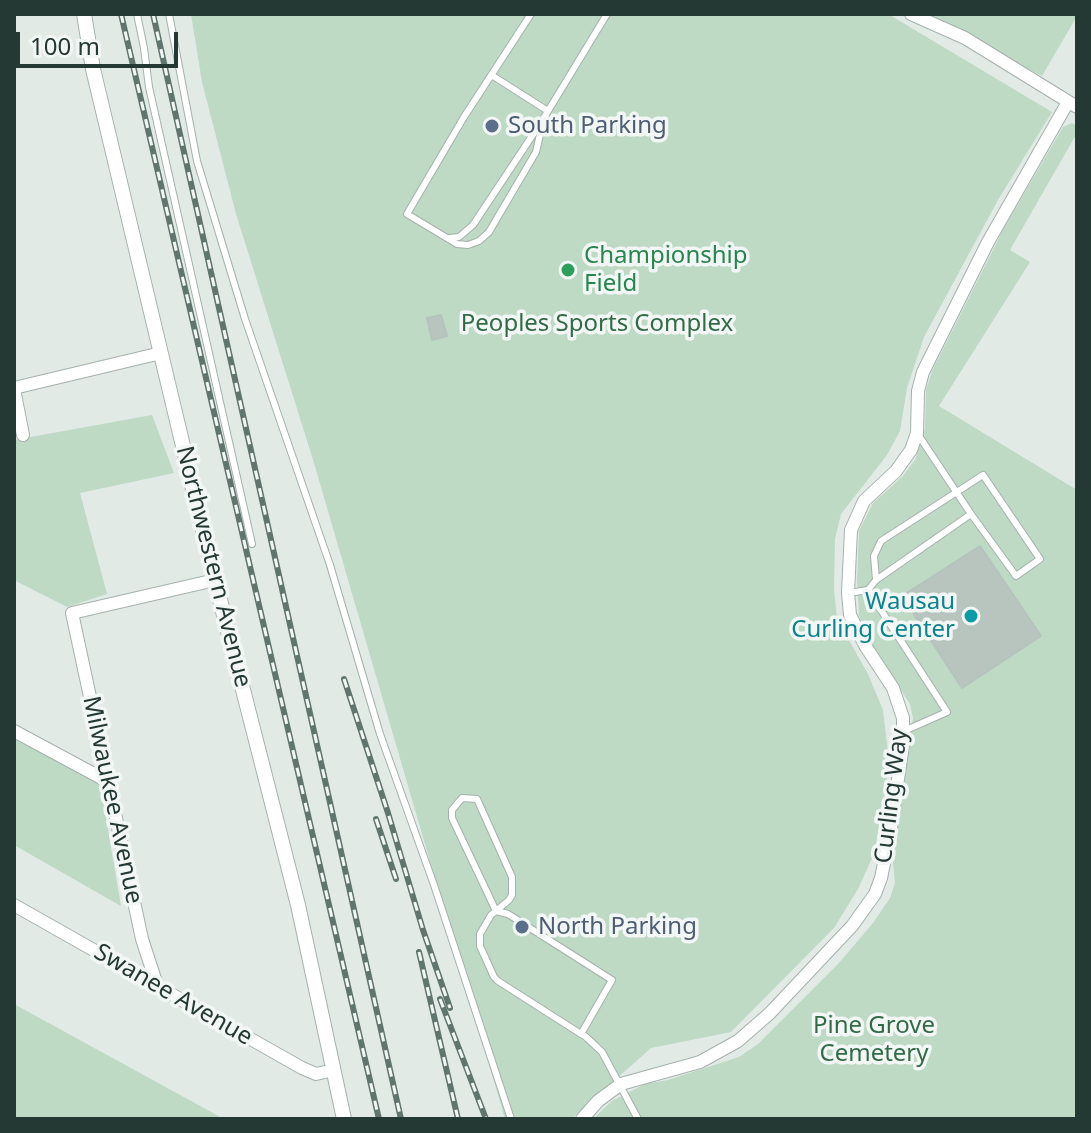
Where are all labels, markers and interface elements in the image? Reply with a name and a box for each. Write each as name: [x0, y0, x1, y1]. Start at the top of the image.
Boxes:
scale bar: [20, 16, 182, 66]
text: 100 m: [30, 29, 100, 62]
place label: South Parking: [508, 112, 667, 140]
marker: South Parking: [483, 117, 501, 135]
place label: Championship Field: [584, 242, 747, 298]
marker: Championship Field: [559, 261, 577, 279]
park label: Peoples Sports Complex: [461, 310, 733, 338]
street label: Northwestern Avenue: [169, 443, 257, 691]
place label: Wausau Curling Center: [791, 588, 955, 644]
marker: Wausau Curling Center: [962, 607, 980, 625]
street label: Milwaukee Avenue: [76, 693, 148, 907]
street label: Curling Way: [869, 727, 915, 865]
place label: North Parking: [538, 913, 697, 941]
marker: North Parking: [513, 918, 531, 936]
street label: Swanee Avenue: [89, 938, 257, 1052]
park label: Pine Grove Cemetery: [813, 1012, 935, 1068]

